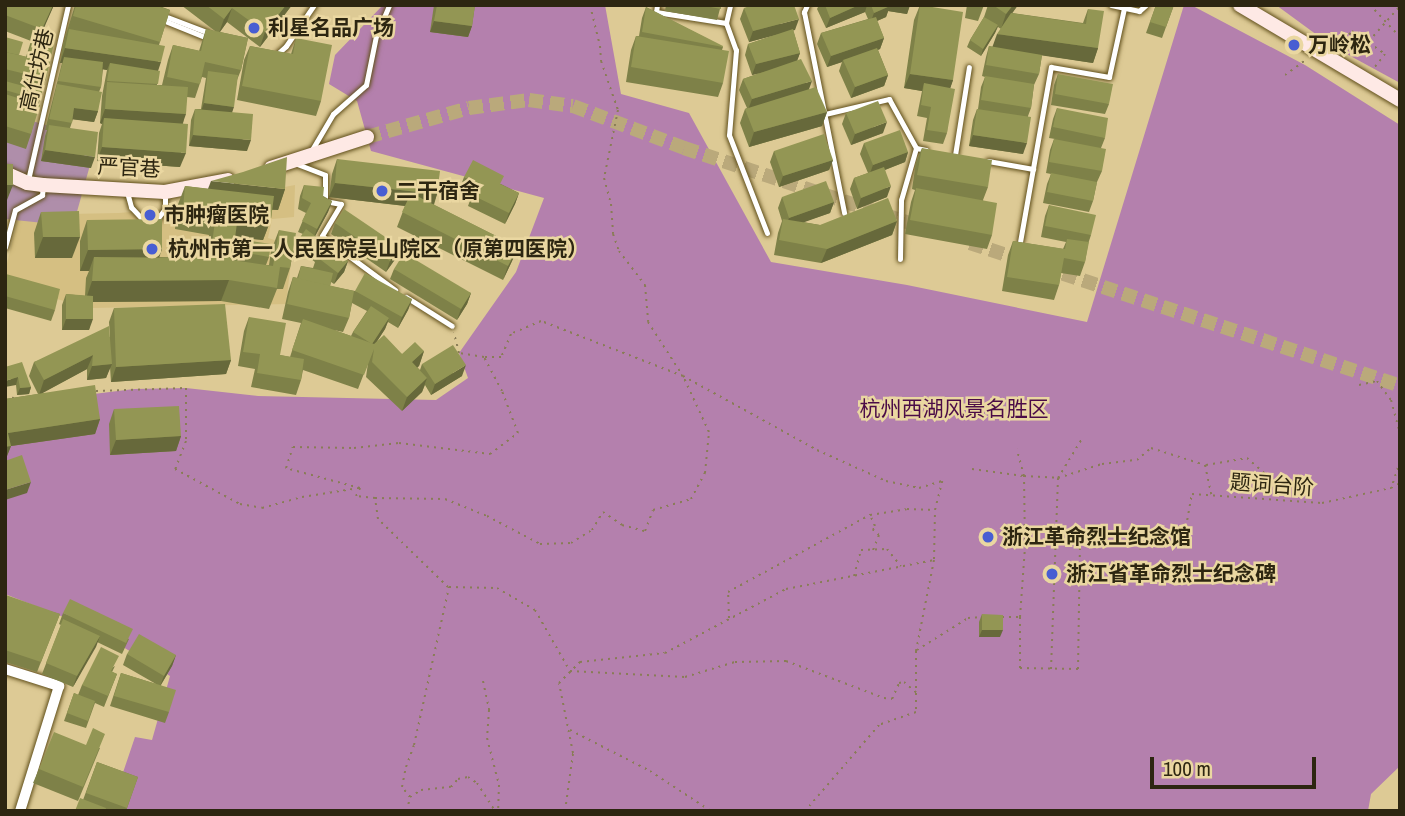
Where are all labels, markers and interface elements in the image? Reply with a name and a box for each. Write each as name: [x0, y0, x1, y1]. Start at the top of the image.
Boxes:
place label: 利星名品广场: [268, 15, 394, 41]
marker: 利星名品广场: [246, 20, 262, 36]
street label: 高仕坊巷: [15, 26, 59, 114]
place label: 万岭松: [1308, 32, 1371, 58]
marker: 万岭松: [1286, 37, 1302, 53]
street label: 严官巷: [97, 154, 161, 182]
place label: 二干宿舍: [396, 178, 480, 204]
marker: 二干宿舍: [374, 183, 390, 199]
place label: 市肿瘤医院: [164, 202, 269, 228]
marker: 市肿瘤医院: [142, 207, 158, 223]
place label: 杭州市第一人民医院吴山院区（原第四医院）: [168, 236, 588, 262]
marker: 杭州市第一人民医院吴山院区（原第四医院）: [142, 239, 162, 259]
park label: 杭州西湖风景名胜区: [860, 396, 1048, 422]
street label: 题词台阶: [1229, 470, 1315, 500]
place label: 浙江革命烈士纪念馆: [1002, 524, 1191, 550]
marker: 浙江革命烈士纪念馆: [980, 529, 996, 545]
place label: 浙江省革命烈士纪念碑: [1066, 561, 1276, 587]
marker: 浙江省革命烈士纪念碑: [1044, 566, 1060, 582]
scale bar: [1153, 742, 1319, 786]
text: 100 m: [1163, 754, 1211, 783]

